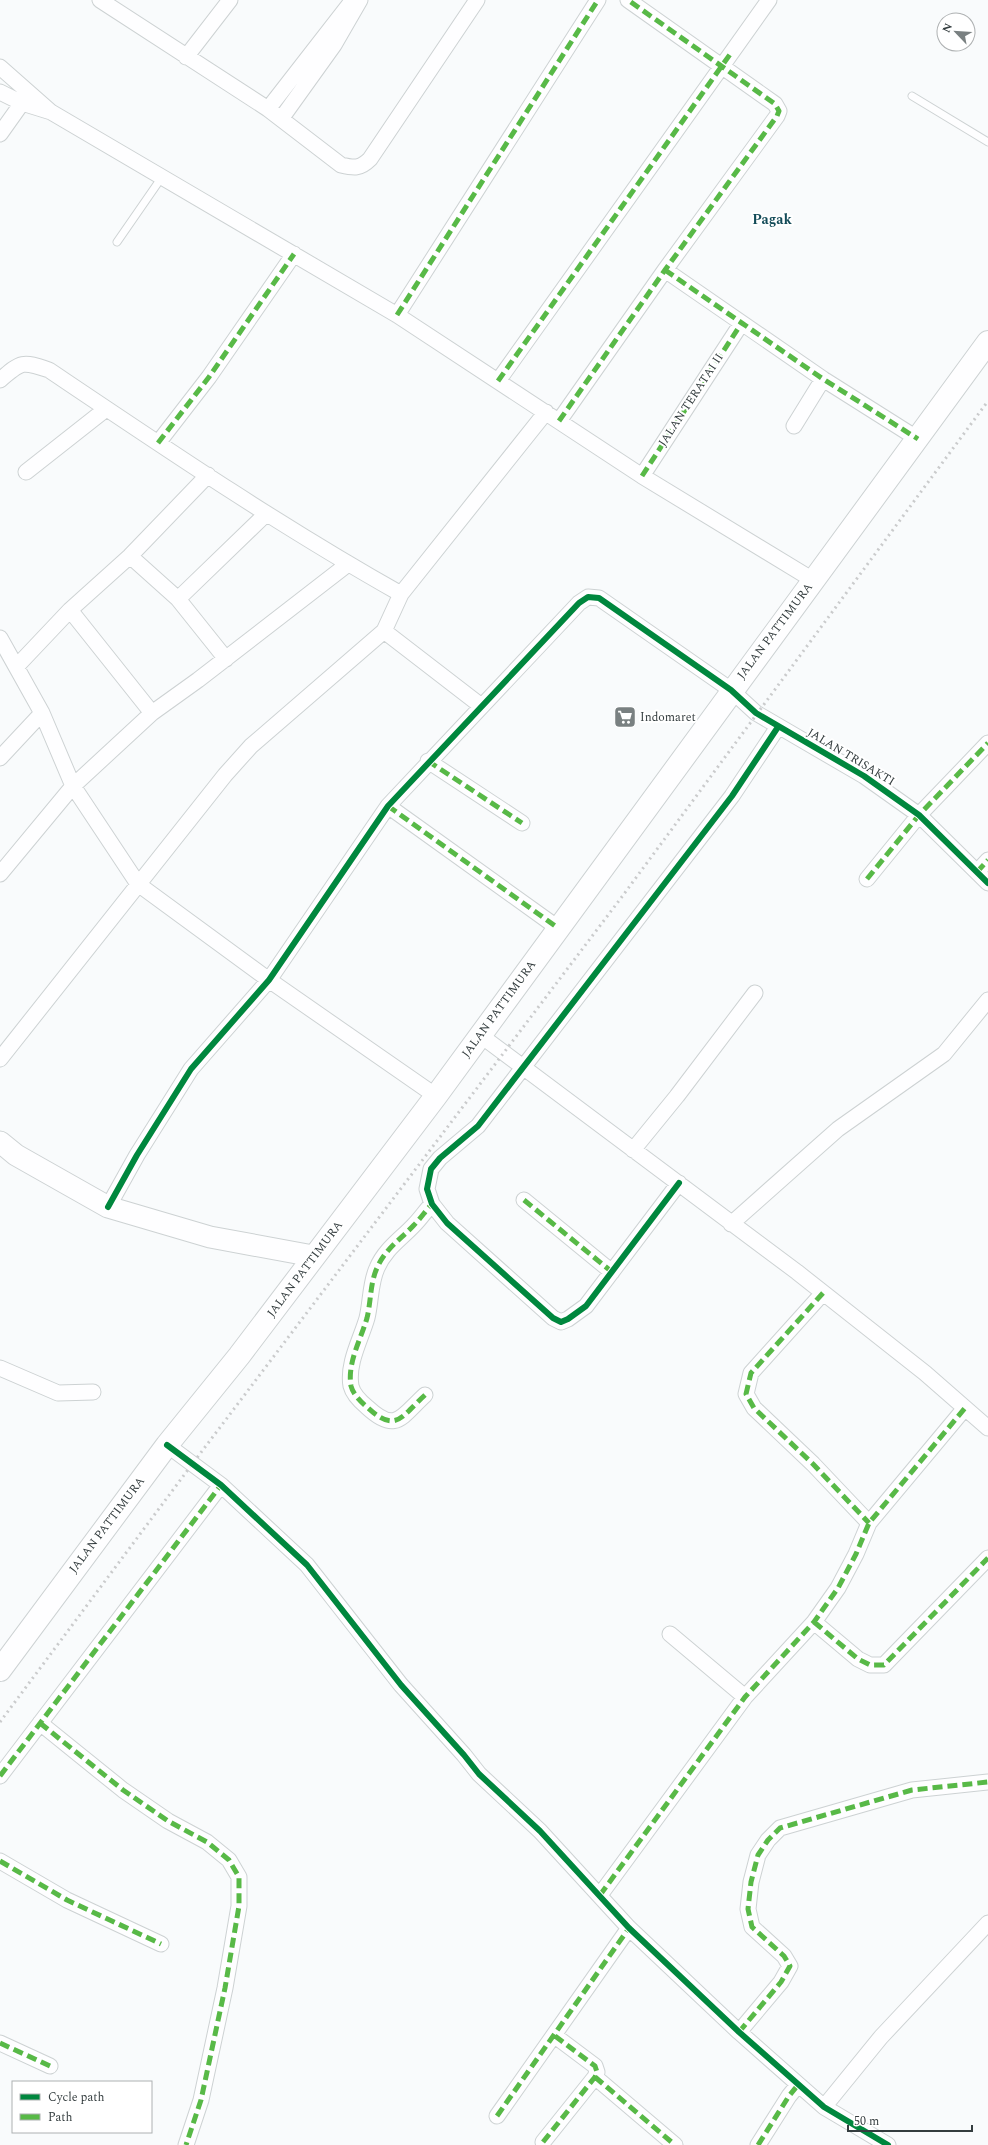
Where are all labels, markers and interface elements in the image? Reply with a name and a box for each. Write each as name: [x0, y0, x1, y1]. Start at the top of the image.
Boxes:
north arrow: [936, 12, 976, 52]
text: N: [938, 20, 957, 36]
district label: Pagak: [752, 209, 792, 230]
street label: JALAN TERATAI II: [654, 349, 728, 451]
street label: JALAN PATTIMURA: [732, 579, 818, 683]
supermarket icon: Indomaret: [612, 704, 638, 730]
place label: Indomaret: [640, 708, 696, 727]
street label: JALAN TRISAKTI: [804, 723, 898, 791]
street label: JALAN PATTIMURA: [457, 956, 541, 1062]
street label: JALAN PATTIMURA: [262, 1217, 348, 1321]
street label: JALAN PATTIMURA: [64, 1473, 150, 1577]
legend: [12, 2081, 152, 2133]
text: Cycle path: [48, 2088, 105, 2107]
scale bar: [848, 2107, 972, 2133]
text: Path: [48, 2108, 73, 2127]
text: 50 m: [854, 2112, 879, 2131]

